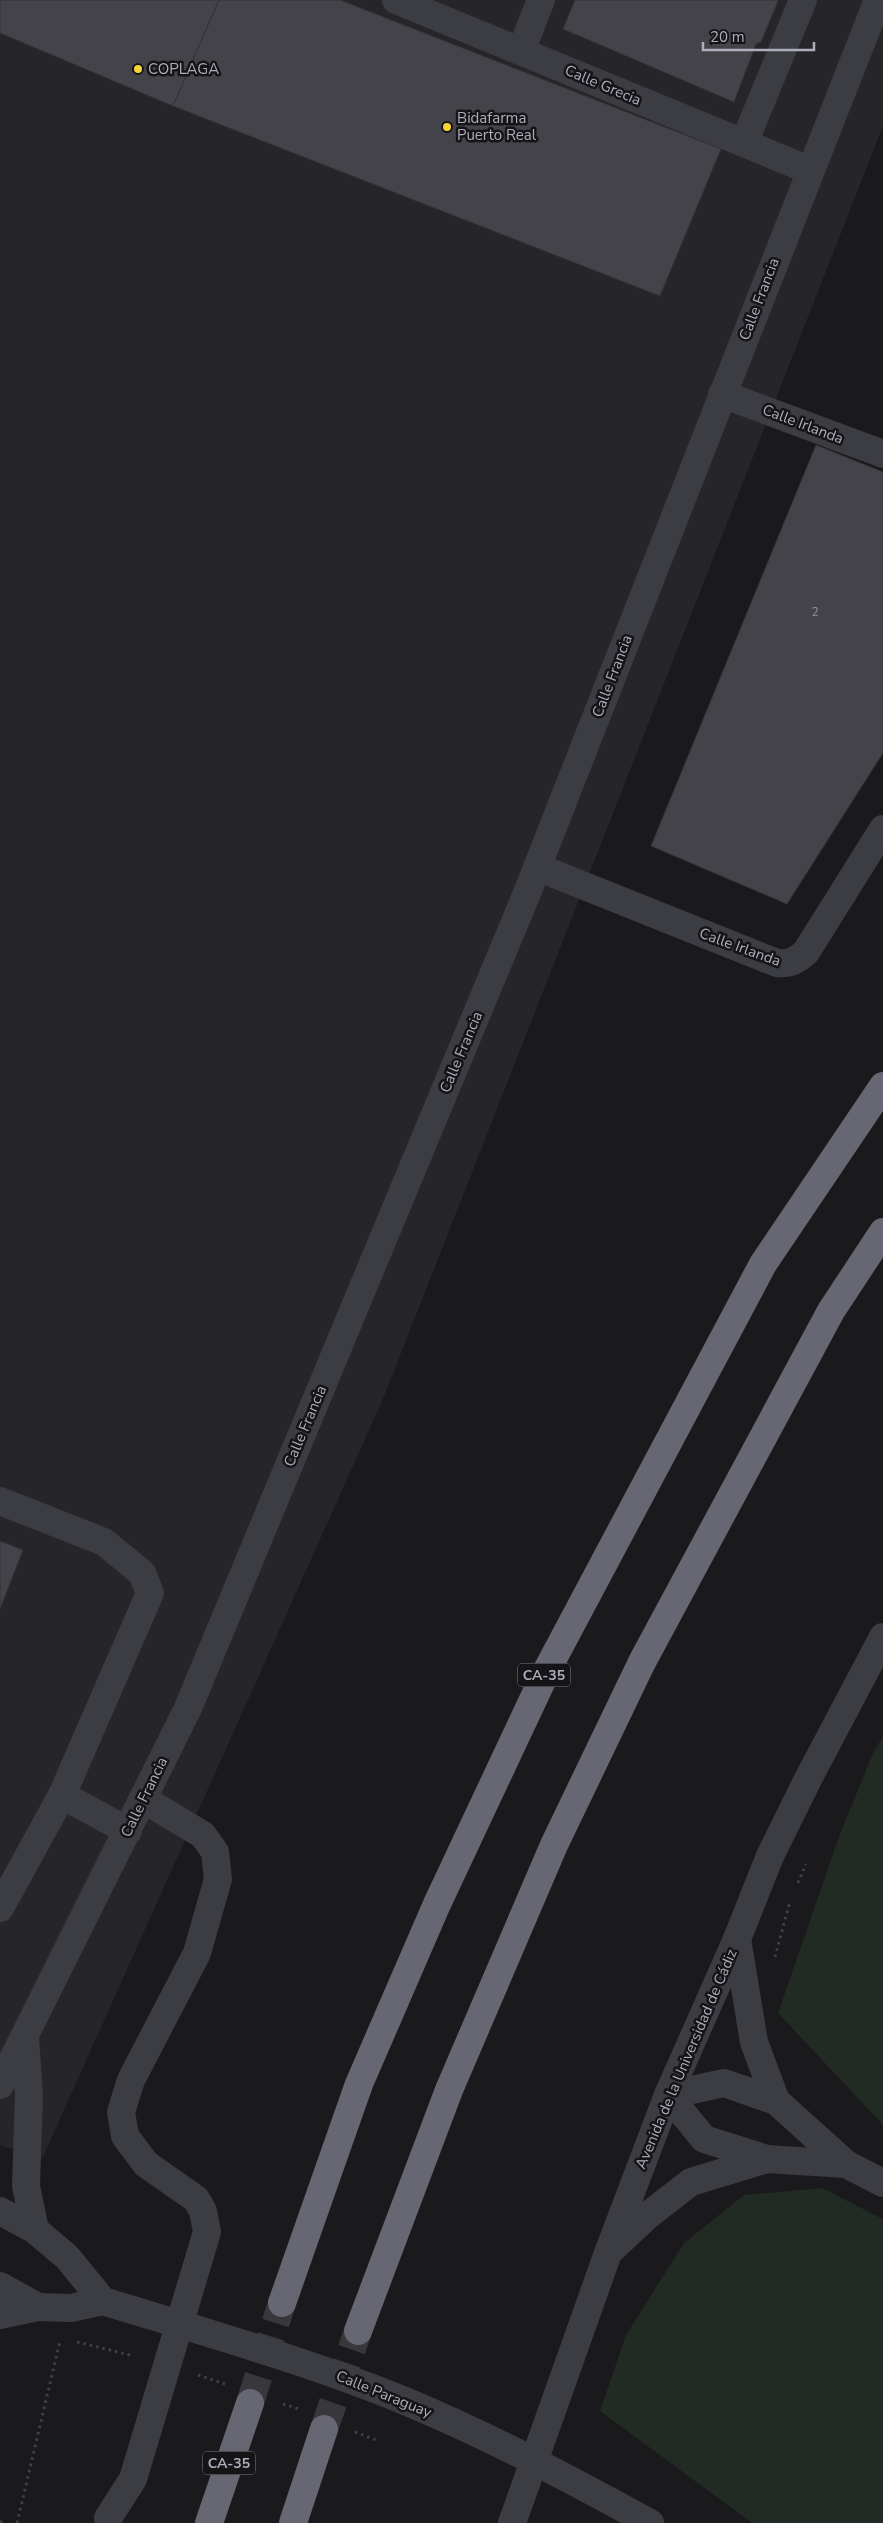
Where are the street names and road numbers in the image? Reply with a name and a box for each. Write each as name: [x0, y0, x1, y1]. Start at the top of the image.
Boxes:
street label: Calle Grecia: [562, 60, 644, 110]
street label: Calle Francia: [734, 255, 784, 343]
street label: Calle Irlanda: [760, 399, 846, 449]
street label: Calle Francia: [587, 632, 637, 720]
street label: Calle Irlanda: [697, 923, 783, 971]
street label: Calle Francia: [435, 1008, 487, 1096]
street label: Calle Francia: [279, 1382, 331, 1470]
road number: CA-35: [518, 1664, 570, 1686]
street label: Calle Francia: [116, 1754, 172, 1840]
street label: Avenida de la Universidad de Cádiz: [631, 1946, 742, 2172]
street label: Calle Paraguay: [333, 2366, 435, 2422]
road number: CA-35: [203, 2452, 255, 2474]

